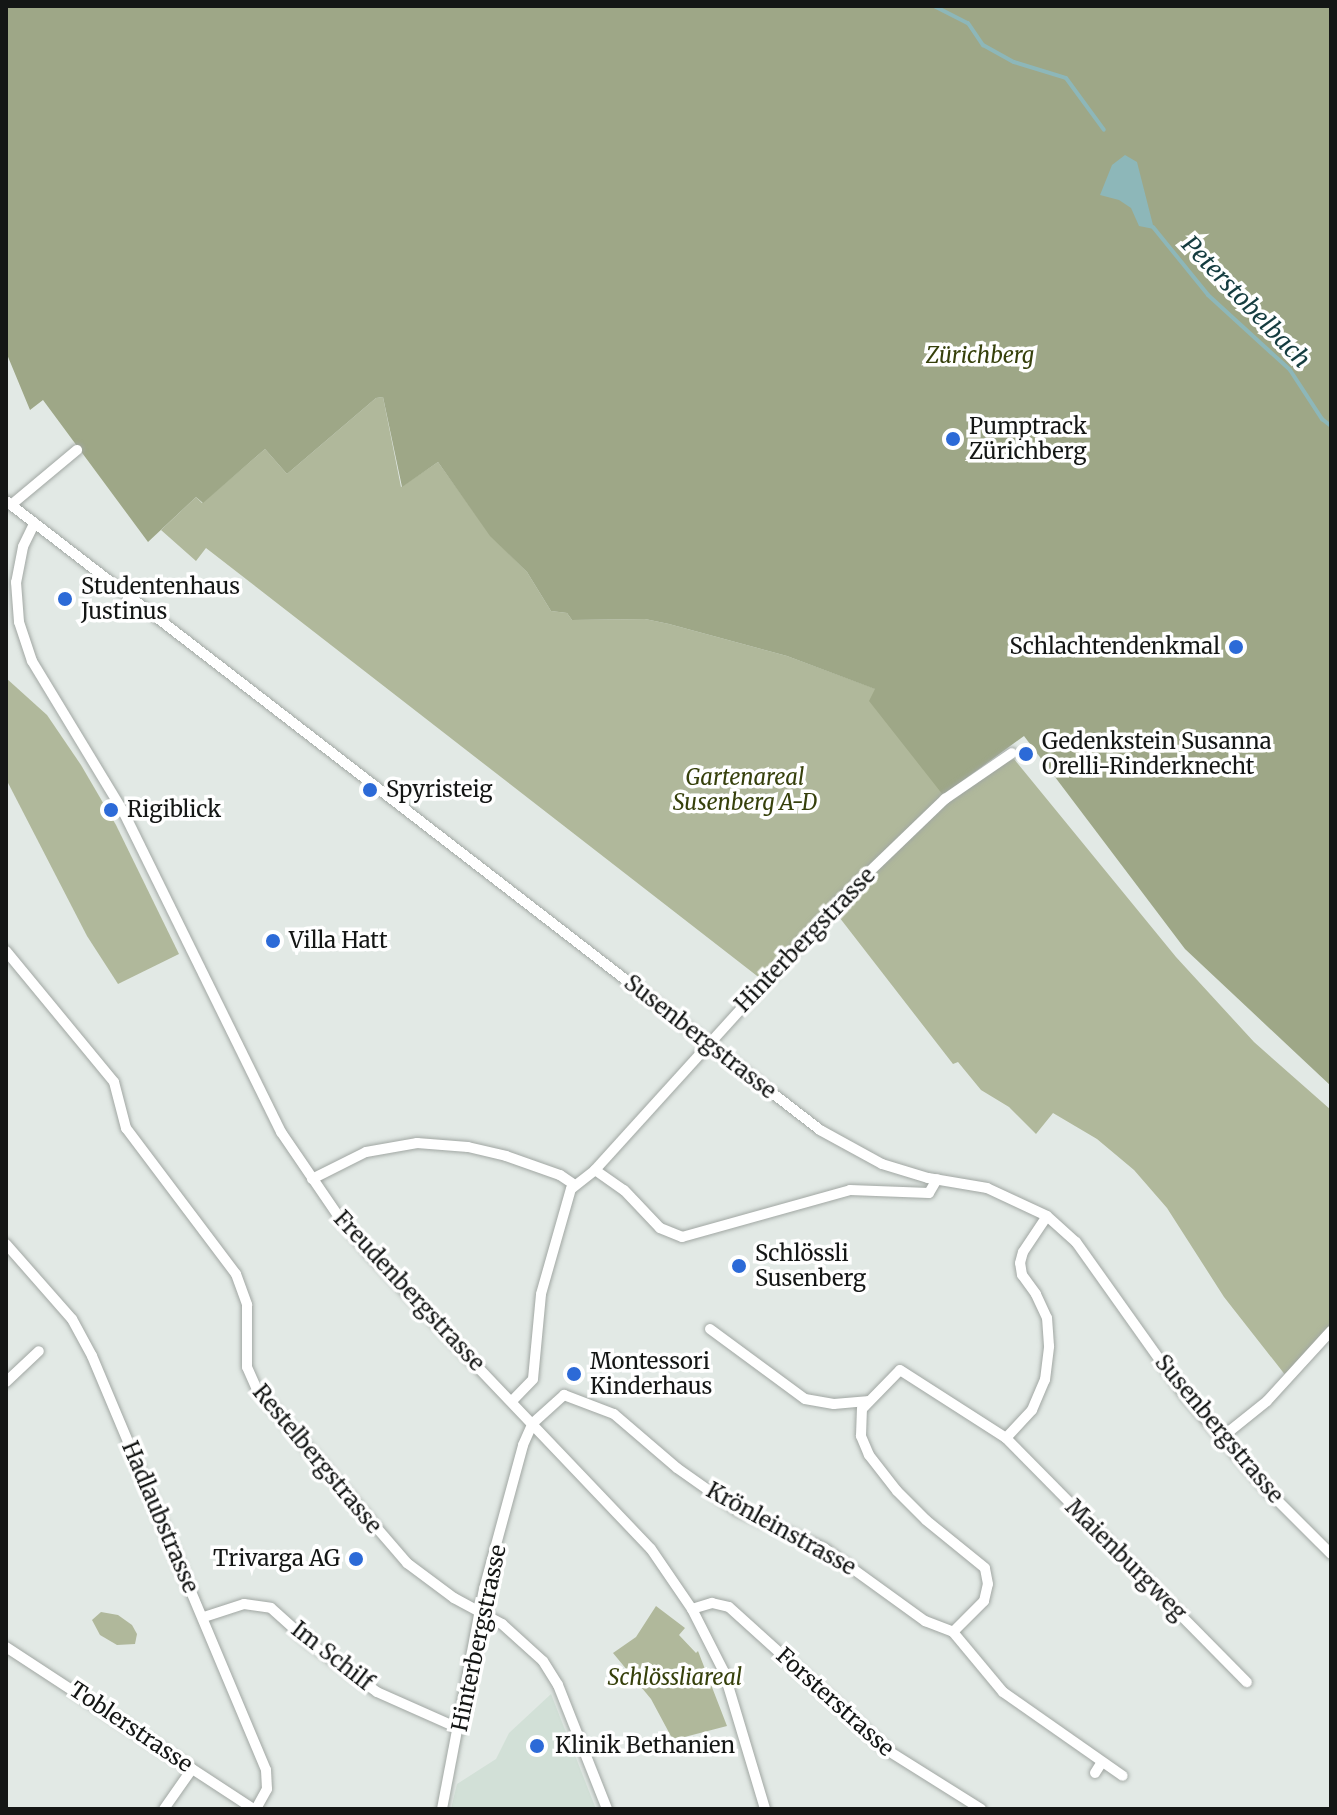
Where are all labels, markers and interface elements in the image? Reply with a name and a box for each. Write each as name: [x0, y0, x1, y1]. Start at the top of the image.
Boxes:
water label: Peterstobelbach: [1176, 230, 1316, 374]
park label: Zürichberg: [926, 343, 1034, 369]
place label: Pumptrack Zürichberg: [969, 413, 1087, 464]
marker: Pumptrack Zürichberg: [944, 430, 962, 448]
place label: Studentenhaus Justinus: [81, 573, 240, 624]
marker: Studentenhaus Justinus: [56, 590, 74, 608]
place label: Schlachtendenkmal: [1009, 634, 1220, 660]
marker: Schlachtendenkmal: [1227, 638, 1245, 656]
place label: Gedenkstein Susanna Orelli-Rinderknecht: [1042, 728, 1271, 780]
marker: Gedenkstein Susanna Orelli-Rinderknecht: [1017, 745, 1035, 763]
park label: Gartenareal Susenberg A-D: [673, 764, 817, 816]
place label: Spyristeig: [386, 777, 493, 803]
marker: Spyristeig: [361, 781, 379, 799]
place label: Rigiblick: [127, 797, 221, 823]
marker: Rigiblick: [102, 801, 120, 819]
street label: Hinterbergstrasse: [729, 862, 881, 1018]
place label: Villa Hatt: [289, 928, 388, 954]
marker: Villa Hatt: [264, 932, 282, 950]
street label: Susenbergstrasse: [619, 970, 781, 1104]
street label: Freudenbergstrasse: [328, 1206, 490, 1376]
place label: Schlössli Susenberg: [755, 1240, 866, 1292]
marker: Schlössli Susenberg: [730, 1257, 748, 1275]
place label: Montessori Kinderhaus: [590, 1348, 712, 1400]
street label: Susenbergstrasse: [1149, 1350, 1289, 1508]
marker: Montessori Kinderhaus: [565, 1365, 583, 1383]
street label: Restelbergstrasse: [247, 1379, 387, 1539]
street label: Hadlaubstrasse: [116, 1437, 204, 1597]
street label: Krönleinstrasse: [702, 1477, 860, 1581]
street label: Maienburgweg: [1060, 1494, 1192, 1626]
street label: Hinterbergstrasse: [446, 1542, 512, 1734]
place label: Trivarga AG: [213, 1546, 340, 1572]
marker: Trivarga AG: [347, 1550, 365, 1568]
street label: Im Schilf: [286, 1616, 378, 1696]
street label: Forsterstrasse: [771, 1642, 899, 1762]
park label: Schlössliareal: [608, 1665, 742, 1691]
street label: Toblerstrasse: [65, 1676, 197, 1778]
place label: Klinik Bethanien: [555, 1733, 735, 1759]
marker: Klinik Bethanien: [526, 1735, 548, 1757]

